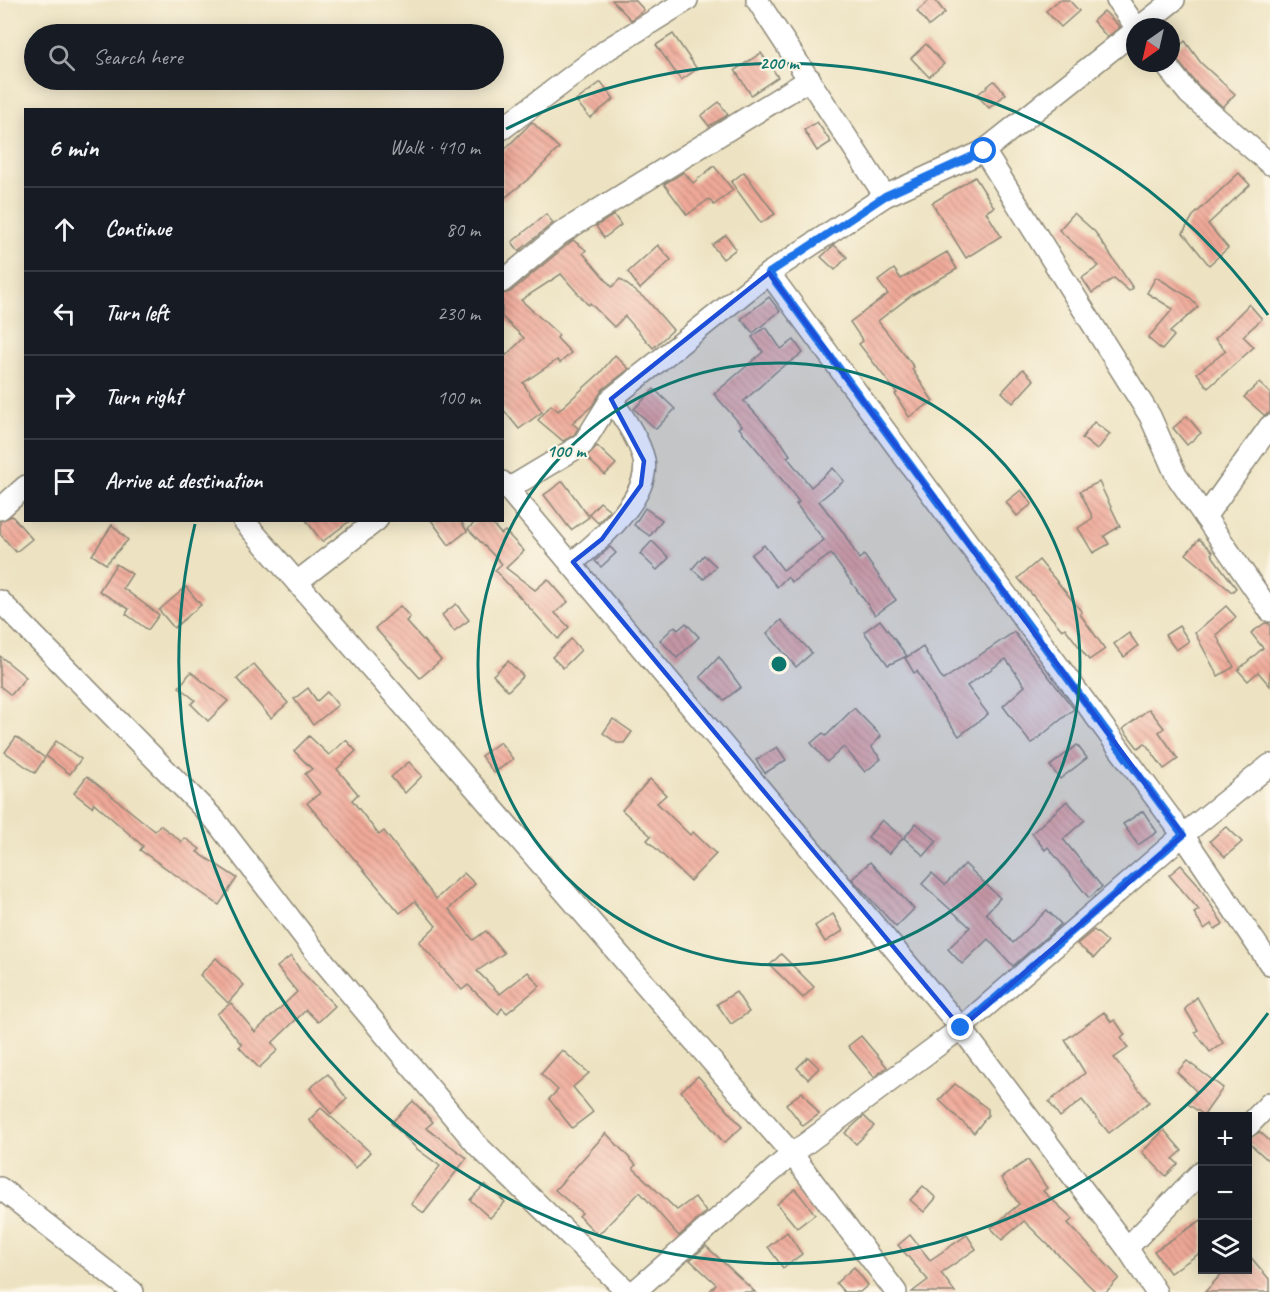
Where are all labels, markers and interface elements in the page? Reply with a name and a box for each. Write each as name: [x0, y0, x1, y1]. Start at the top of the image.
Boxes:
north arrow: [1126, 18, 1180, 72]
search box: [24, 24, 504, 90]
icon: search: [45, 41, 78, 74]
text: Search here: [93, 43, 183, 71]
text: 200 m: [760, 52, 800, 74]
text: 6 min: [48, 131, 98, 164]
text: Walk · 410 m: [390, 135, 480, 160]
route start: [970, 137, 996, 163]
icon: ahead: [48, 213, 81, 246]
text: Continue: [105, 215, 171, 243]
text: 80 m: [446, 217, 480, 242]
icon: left: [48, 297, 81, 330]
text: Turn left: [105, 299, 169, 327]
text: 230 m: [437, 301, 480, 326]
icon: right: [48, 381, 81, 414]
text: Turn right: [105, 383, 182, 411]
text: 100 m: [437, 385, 480, 410]
text: 100 m: [547, 440, 587, 462]
icon: arrive: [48, 465, 81, 498]
text: Arrive at destination: [105, 467, 262, 495]
centre of rings: [769, 654, 789, 674]
route end: [947, 1014, 973, 1040]
map controls: [1198, 1112, 1252, 1274]
button: +: [1198, 1112, 1252, 1166]
button: −: [1198, 1166, 1252, 1220]
button: layers: [1198, 1220, 1252, 1274]

